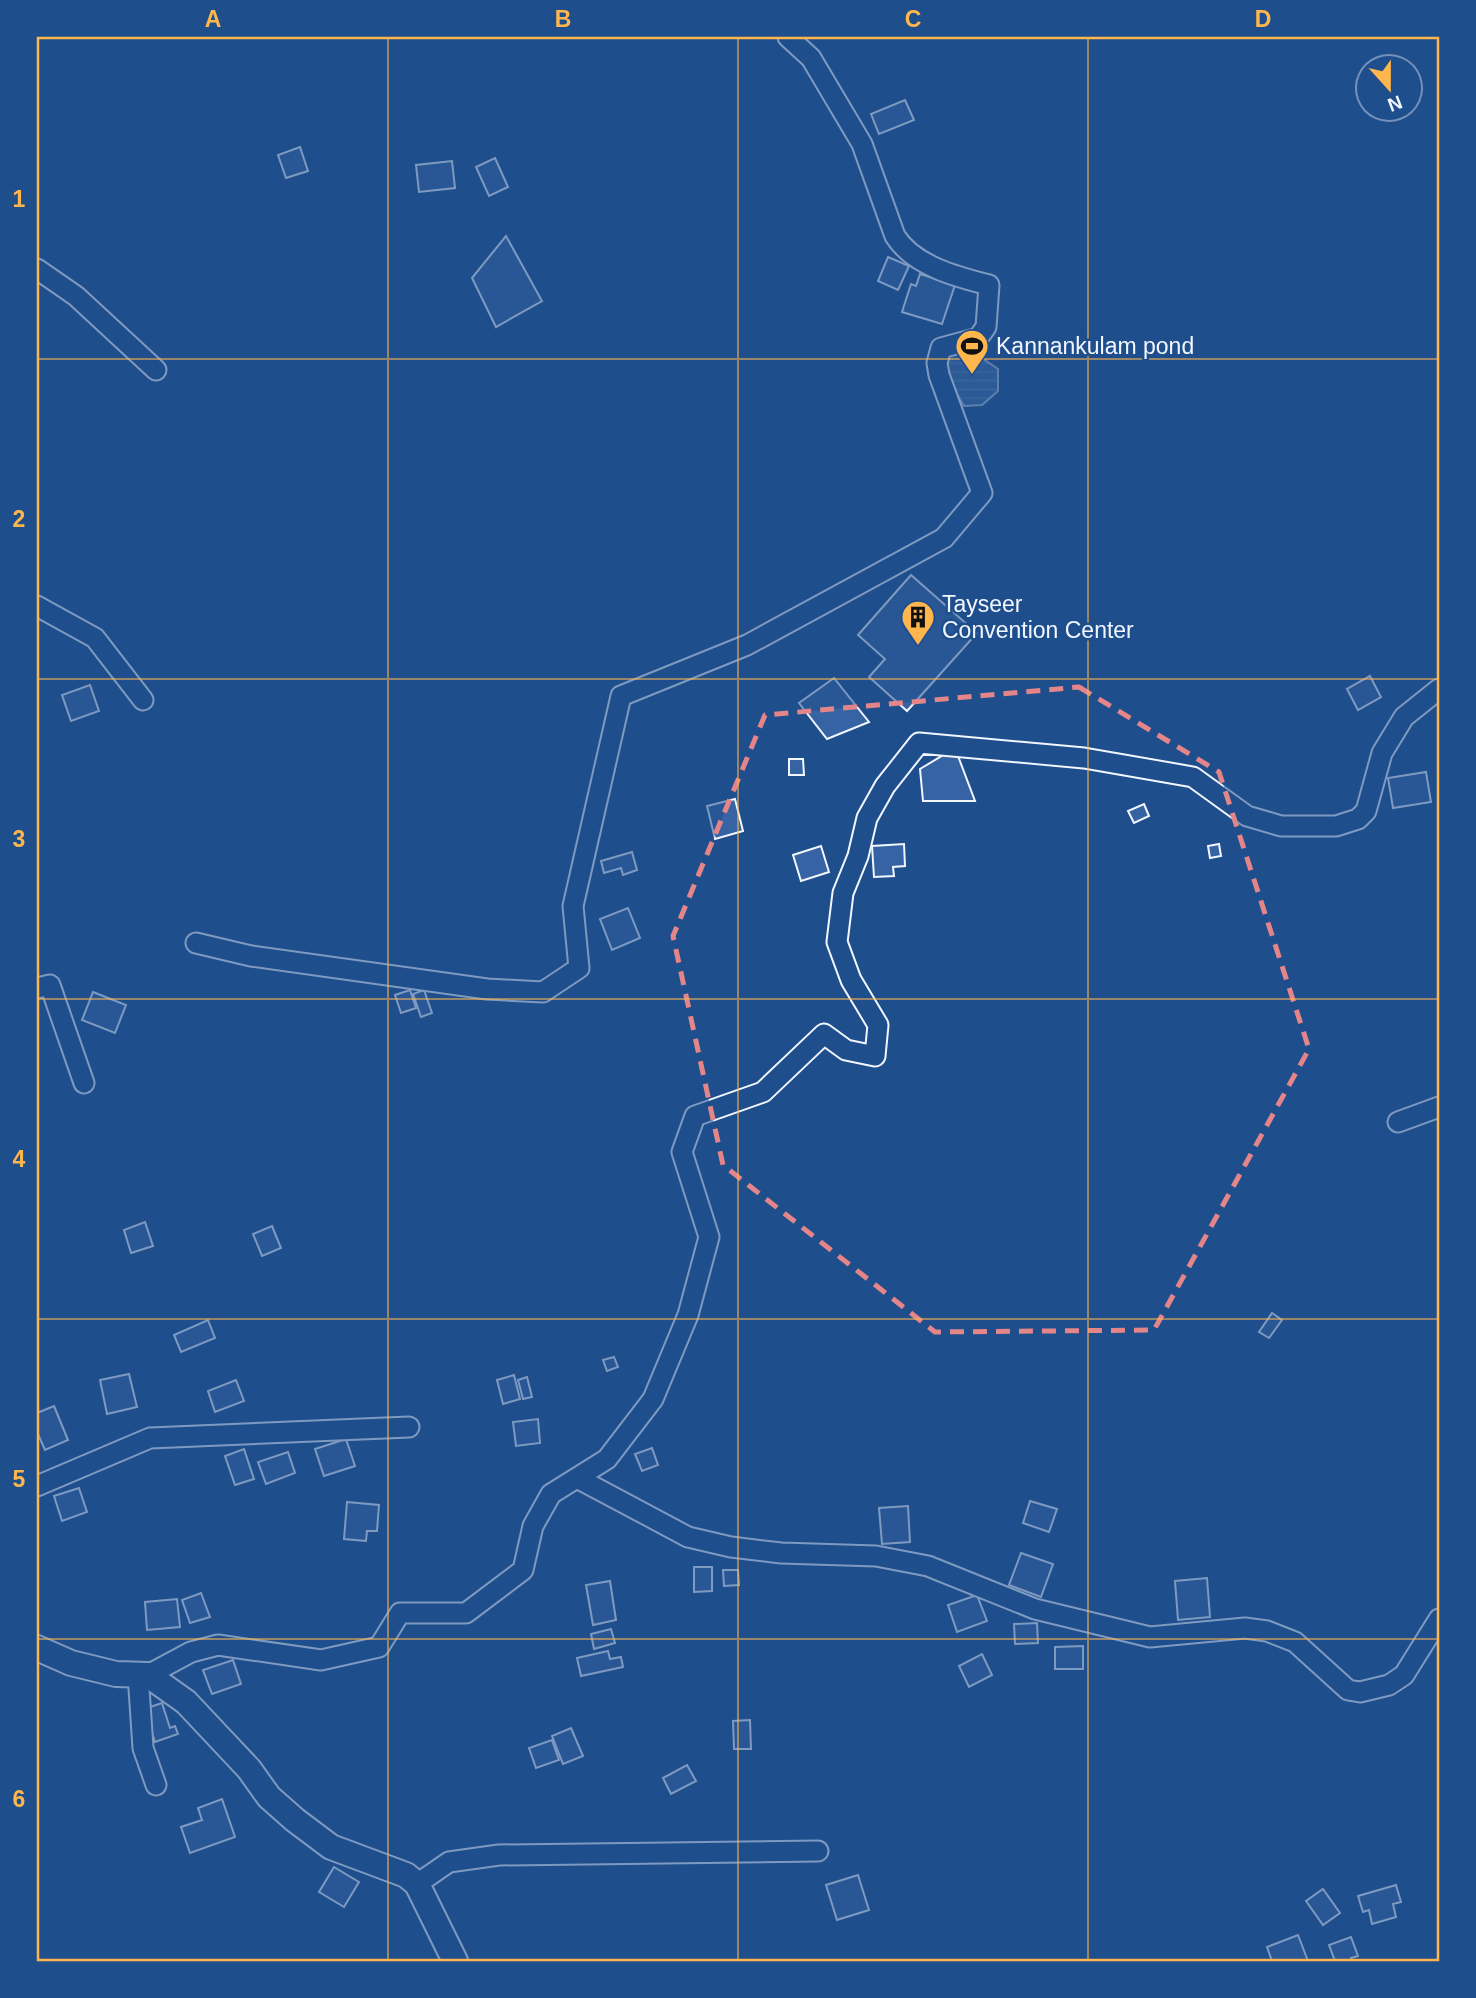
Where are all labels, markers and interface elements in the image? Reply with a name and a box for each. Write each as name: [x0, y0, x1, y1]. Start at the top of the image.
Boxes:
text: A: [205, 6, 221, 32]
text: B: [555, 6, 571, 32]
text: C: [905, 6, 921, 32]
text: D: [1255, 6, 1271, 32]
north arrow: [1354, 52, 1424, 122]
text: N: [1385, 91, 1405, 116]
text: 1: [13, 186, 26, 212]
sports icon: Kannankulam pond: [953, 327, 991, 376]
place label: Kannankulam pond: [996, 333, 1194, 359]
text: 2: [13, 506, 25, 532]
place label: Tayseer Convention Center: [942, 591, 1134, 643]
building icon: Tayseer Convention Center: [899, 598, 937, 647]
text: 3: [13, 826, 25, 852]
text: 4: [13, 1146, 26, 1172]
text: 5: [13, 1466, 26, 1492]
text: 6: [13, 1786, 25, 1812]

